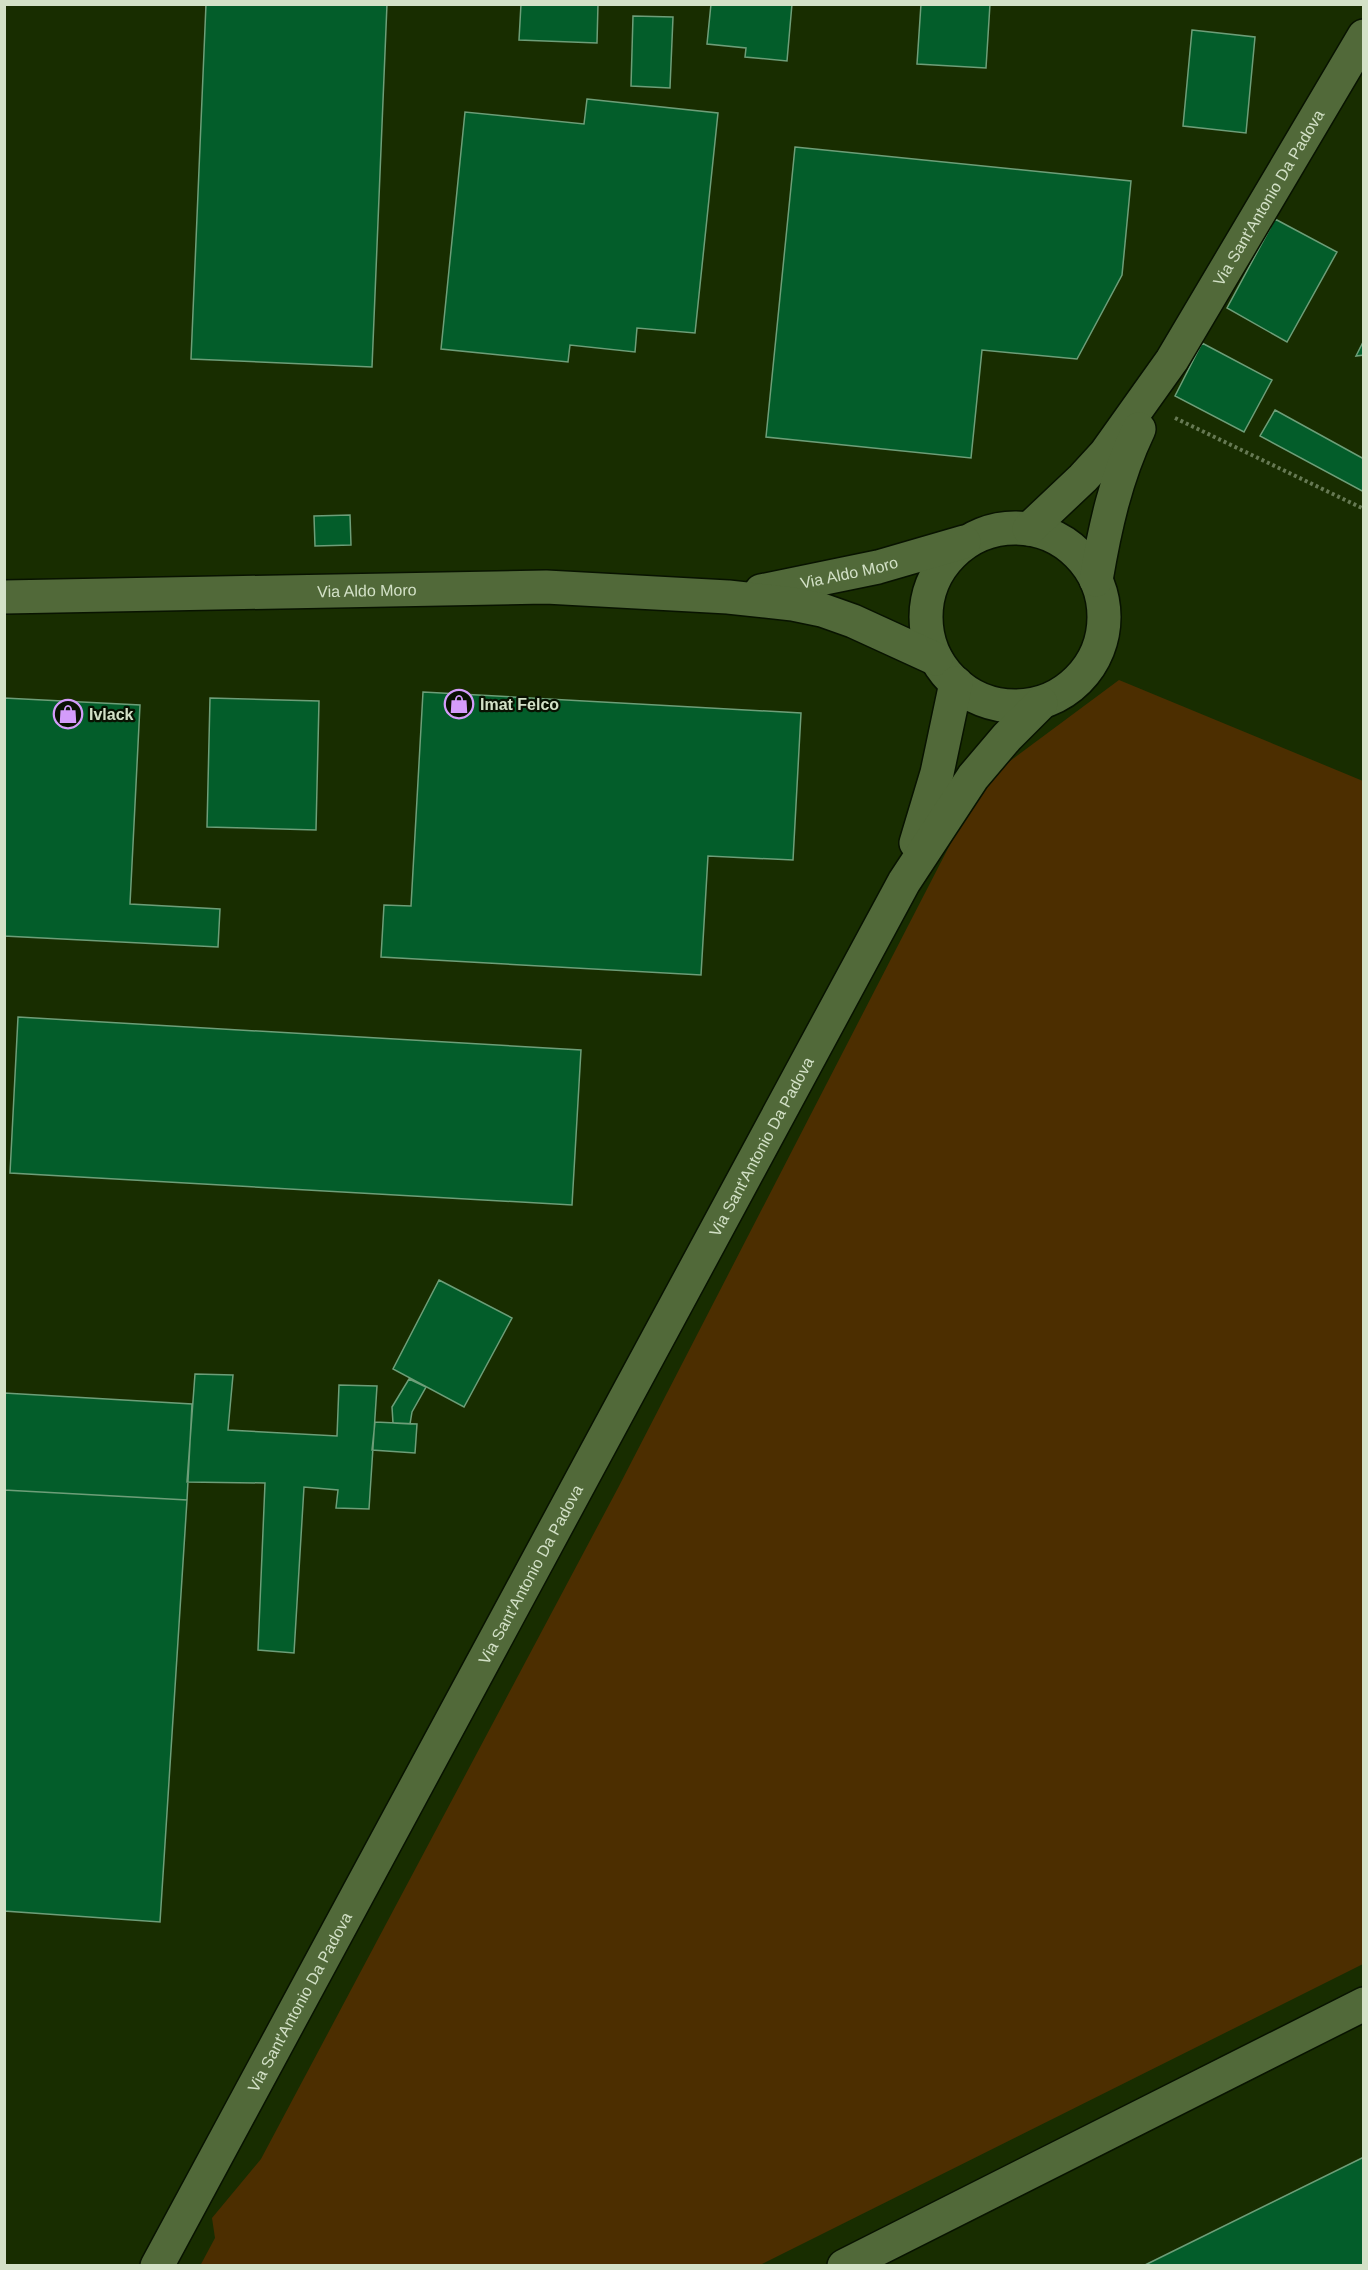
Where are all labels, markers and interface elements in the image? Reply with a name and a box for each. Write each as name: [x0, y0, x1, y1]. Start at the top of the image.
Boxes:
street label: Via Sant'Antonio Da Padova: [1210, 107, 1327, 289]
street label: Via Aldo Moro: [799, 554, 900, 592]
street label: Via Aldo Moro: [317, 581, 417, 600]
shop icon: Imat Felco: [443, 688, 475, 720]
place label: Imat Felco: [480, 696, 559, 713]
shop icon: Ivlack: [52, 698, 84, 730]
place label: Ivlack: [89, 706, 134, 723]
street label: Via Sant'Antonio Da Padova: [706, 1054, 817, 1239]
street label: Via Sant'Antonio Da Padova: [475, 1482, 586, 1667]
street label: Via Sant'Antonio Da Padova: [245, 1910, 355, 2095]

